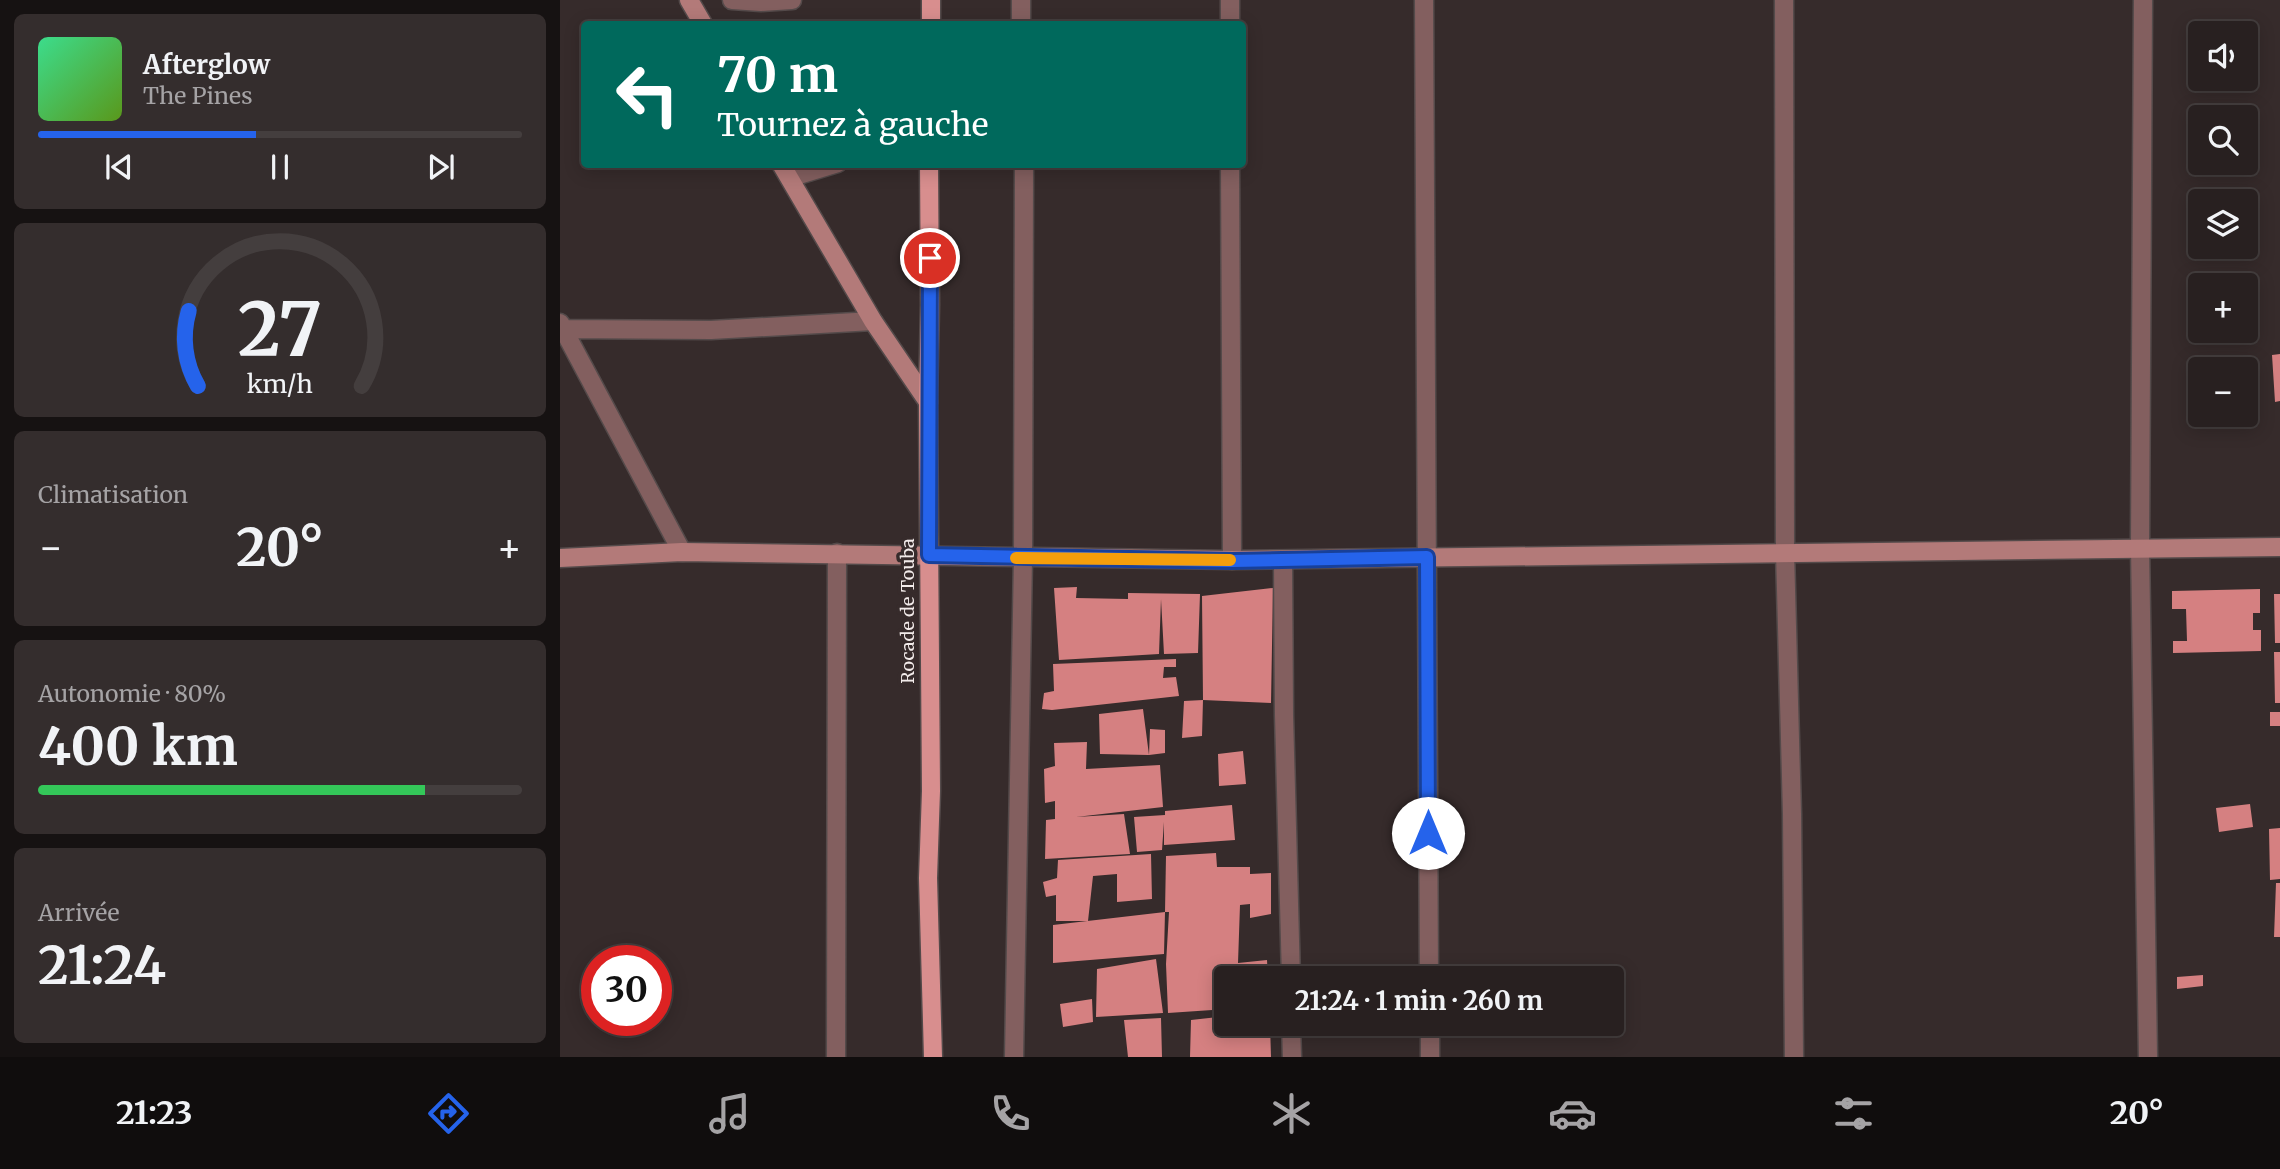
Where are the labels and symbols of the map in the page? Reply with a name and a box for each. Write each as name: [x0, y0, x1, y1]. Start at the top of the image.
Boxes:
pin: [900, 228, 960, 288]
street label: Rocade de Touba: [896, 538, 919, 684]
position arrow: [1391, 796, 1465, 870]
speed limit sign: 30: [581, 945, 672, 1036]

